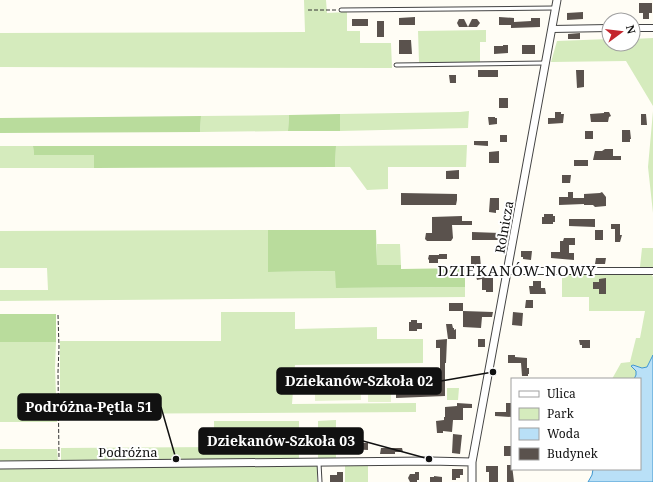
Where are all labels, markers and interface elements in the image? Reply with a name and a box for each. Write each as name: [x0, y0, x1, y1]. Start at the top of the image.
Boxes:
north arrow: [601, 12, 641, 52]
text: N: [623, 23, 640, 36]
street label: Rolnicza: [491, 199, 517, 255]
district label: DZIEKANÓW NOWY: [438, 260, 596, 280]
callout: Dziekanów-Szkoła 02: [277, 368, 441, 394]
text: Dziekanów-Szkoła 02: [285, 371, 433, 390]
legend: [511, 378, 641, 470]
text: Ulica: [547, 385, 576, 402]
callout: Podróżna-Pętla 51: [18, 394, 161, 420]
text: Podróżna-Pętla 51: [25, 397, 153, 416]
text: Park: [547, 405, 575, 422]
text: Woda: [547, 425, 580, 442]
callout: Dziekanów-Szkoła 03: [199, 428, 363, 454]
text: Dziekanów-Szkoła 03: [207, 431, 355, 450]
street label: Podróżna: [98, 443, 158, 461]
text: Budynek: [547, 445, 599, 462]

